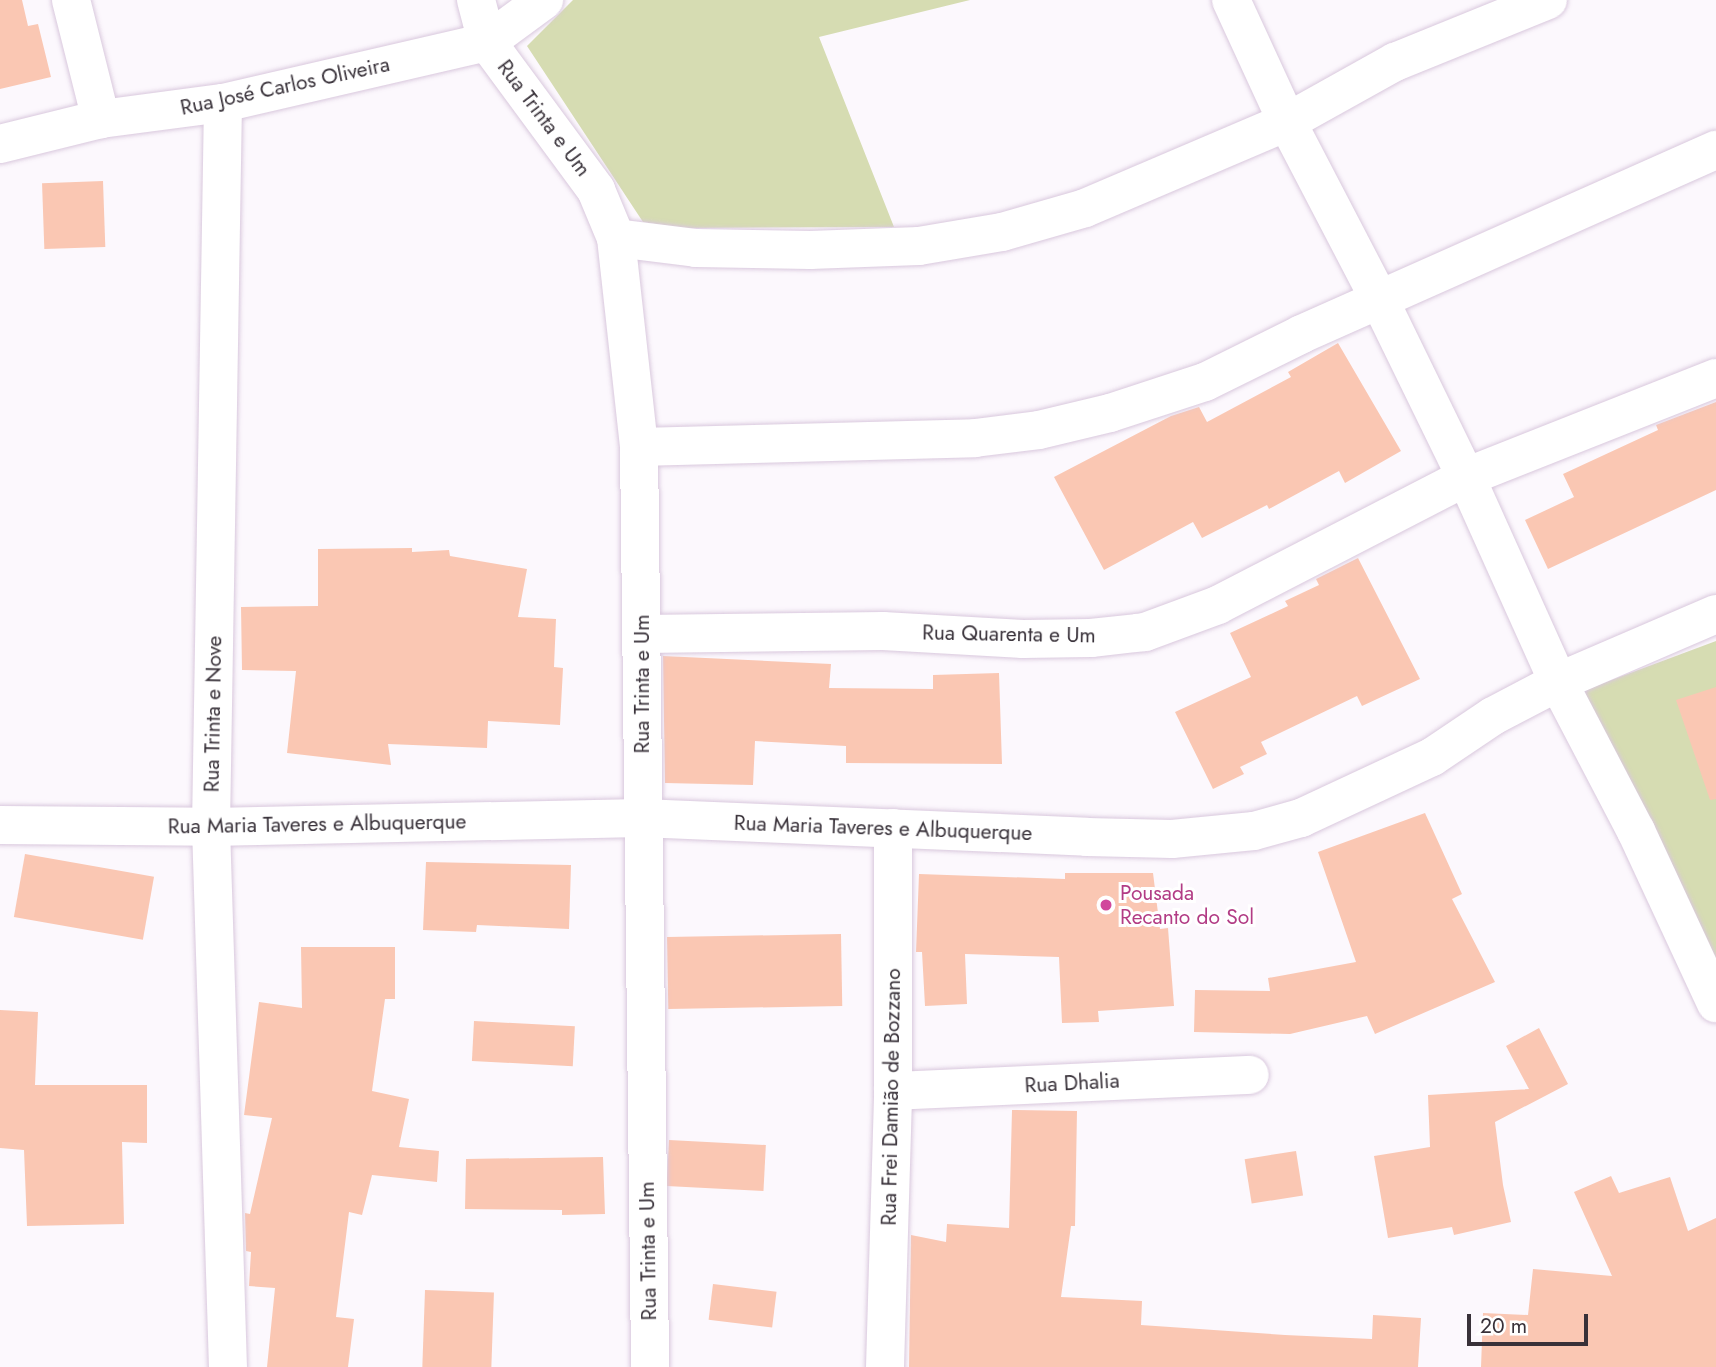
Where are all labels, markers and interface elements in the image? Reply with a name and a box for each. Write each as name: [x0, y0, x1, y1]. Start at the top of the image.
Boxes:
street label: Rua José Carlos Oliveira: [178, 51, 392, 121]
street label: Rua Trinta e Um: [492, 55, 596, 181]
street label: Rua Trinta e Um: [629, 614, 655, 754]
street label: Rua Quarenta e Um: [922, 620, 1096, 648]
street label: Rua Trinta e Nove: [199, 635, 227, 793]
street label: Rua Maria Taveres e Albuquerque: [168, 809, 466, 839]
street label: Rua Maria Taveres e Albuquerque: [733, 810, 1033, 846]
place label: Pousada Recanto do Sol: [1120, 880, 1254, 930]
marker: Pousada Recanto do Sol: [1098, 897, 1114, 913]
street label: Rua Frei Damião de Bozzano: [876, 968, 906, 1226]
street label: Rua Dhalia: [1024, 1068, 1120, 1098]
street label: Rua Trinta e Um: [634, 1181, 662, 1321]
scale bar: [1471, 1300, 1592, 1344]
text: 20 m: [1480, 1311, 1527, 1341]

